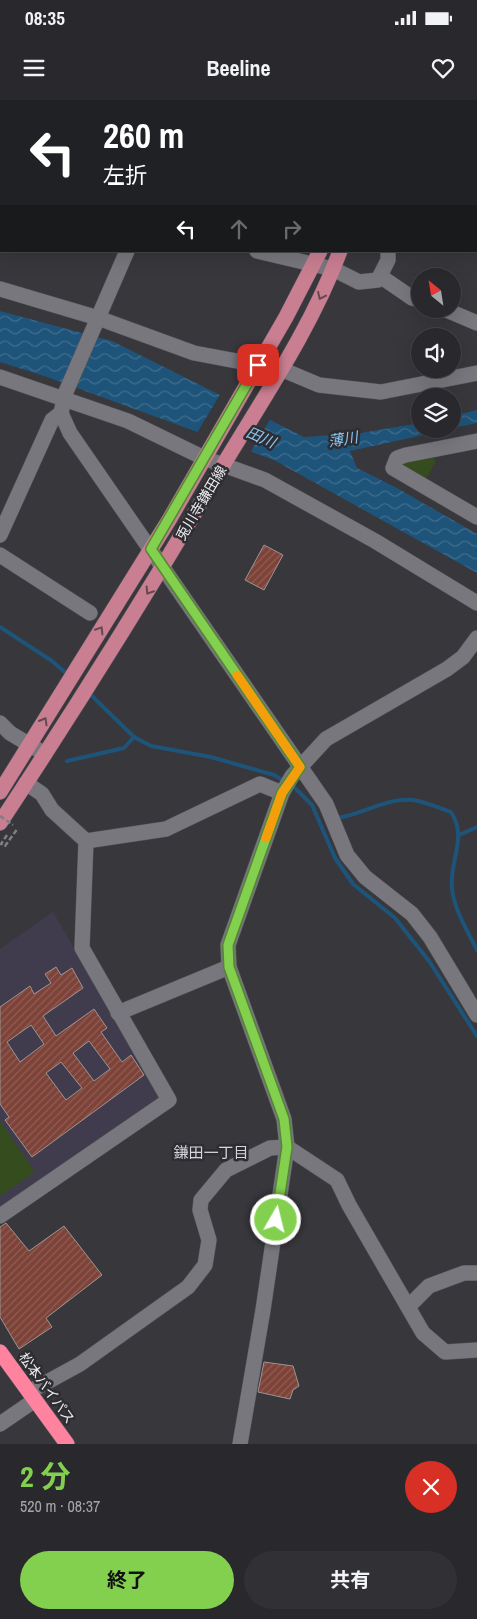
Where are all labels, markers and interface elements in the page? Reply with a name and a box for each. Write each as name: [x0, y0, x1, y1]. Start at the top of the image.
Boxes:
text: 08:35: [25, 5, 65, 31]
text: Beeline: [206, 53, 271, 83]
icon: menu: [20, 54, 48, 82]
icon: heart: [429, 54, 457, 82]
text: 260 m: [103, 112, 184, 159]
icon: left: [20, 120, 85, 185]
text: 左折: [103, 160, 147, 190]
icon: left: [172, 215, 200, 243]
icon: ahead: [225, 215, 253, 243]
icon: right: [278, 215, 306, 243]
north arrow: [411, 268, 461, 318]
map controls: [411, 268, 461, 438]
one-way arrow: [316, 291, 327, 300]
button: sound: [411, 328, 461, 378]
pin: [237, 344, 279, 386]
icon: arrive: [244, 351, 272, 379]
button: layers: [411, 388, 461, 438]
water label: 田川: [243, 421, 281, 454]
water label: 薄川: [327, 426, 361, 452]
street label: 兎川寺鎌田線: [172, 462, 230, 544]
one-way arrow: [145, 585, 155, 594]
one-way arrow: [93, 626, 103, 635]
one-way arrow: [37, 717, 47, 726]
district label: 鎌田一丁目: [173, 1142, 249, 1163]
position arrow: [249, 1193, 301, 1245]
street label: 松本バイパス: [15, 1349, 79, 1427]
text: 2 分: [20, 1456, 71, 1496]
button: close: [405, 1461, 457, 1513]
text: 520 m · 08:37: [20, 1495, 100, 1517]
button: 終了: [20, 1551, 234, 1609]
button: 共有: [244, 1551, 457, 1609]

